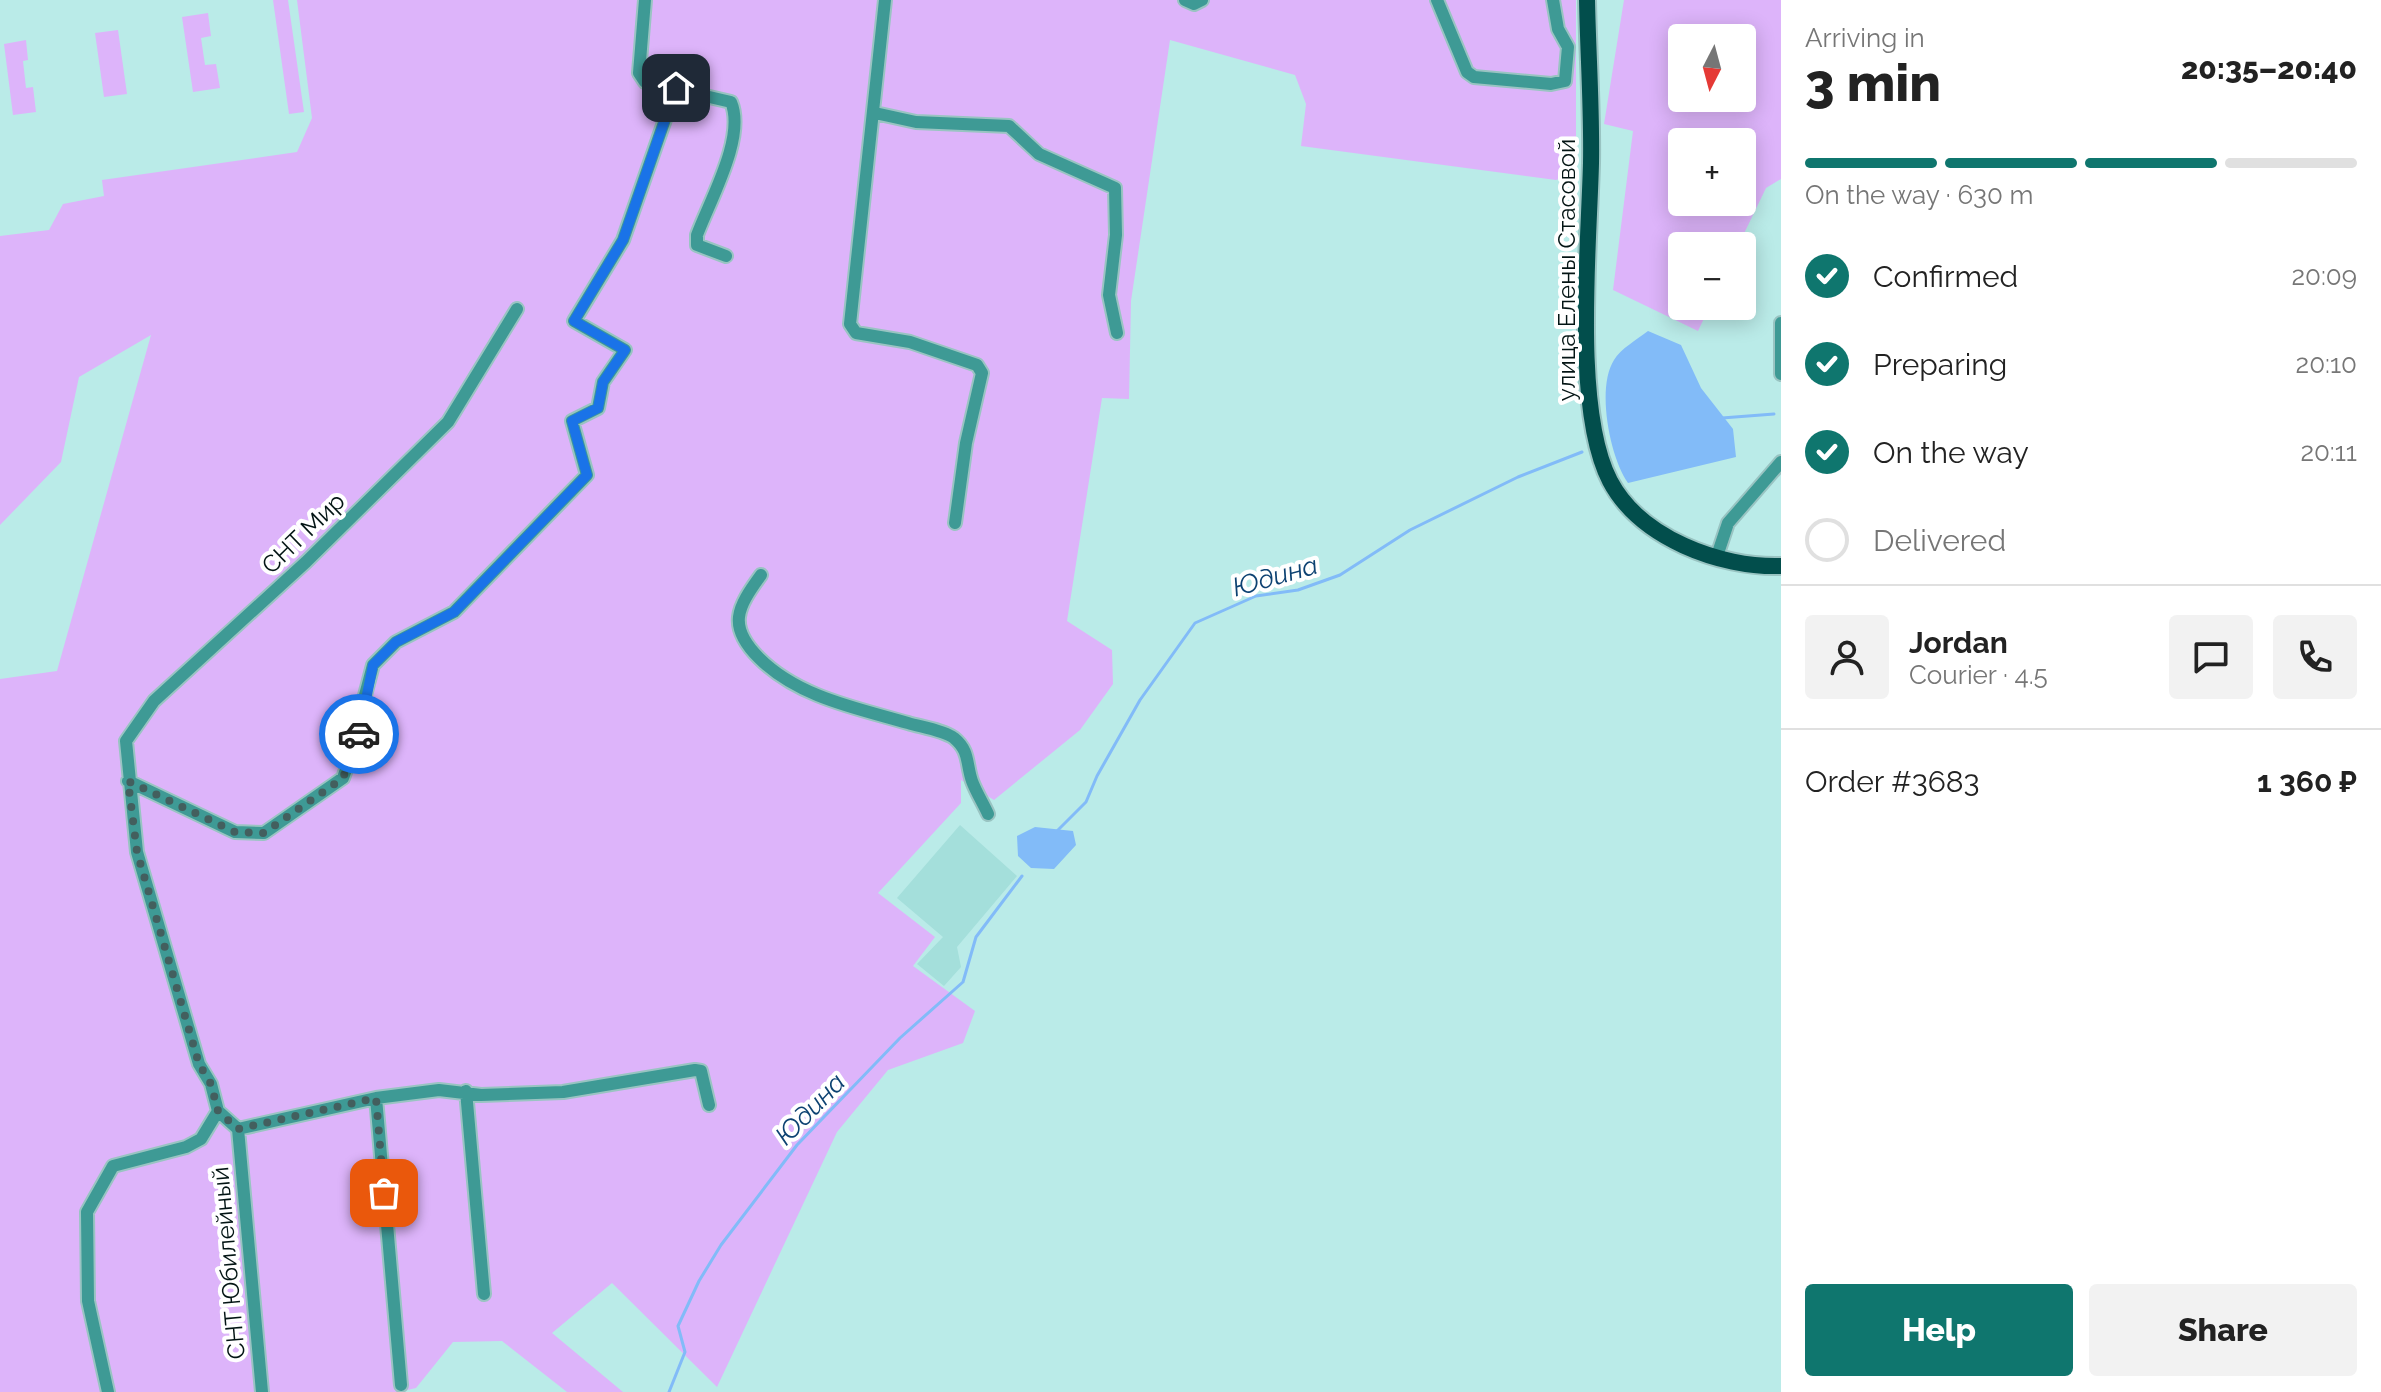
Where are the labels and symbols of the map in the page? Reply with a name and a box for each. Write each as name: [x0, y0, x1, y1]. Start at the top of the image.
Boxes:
north arrow: [1668, 24, 1756, 112]
pin: [642, 54, 710, 122]
street label: улица Елены Стасовой: [1552, 139, 1581, 401]
street label: СНТ Мир: [255, 486, 351, 580]
water label: Юдина: [1229, 550, 1321, 602]
courier: [319, 694, 399, 774]
water label: Юдина: [769, 1067, 851, 1151]
pin: [350, 1159, 418, 1227]
street label: СНТ Юбилейный: [205, 1166, 251, 1360]

